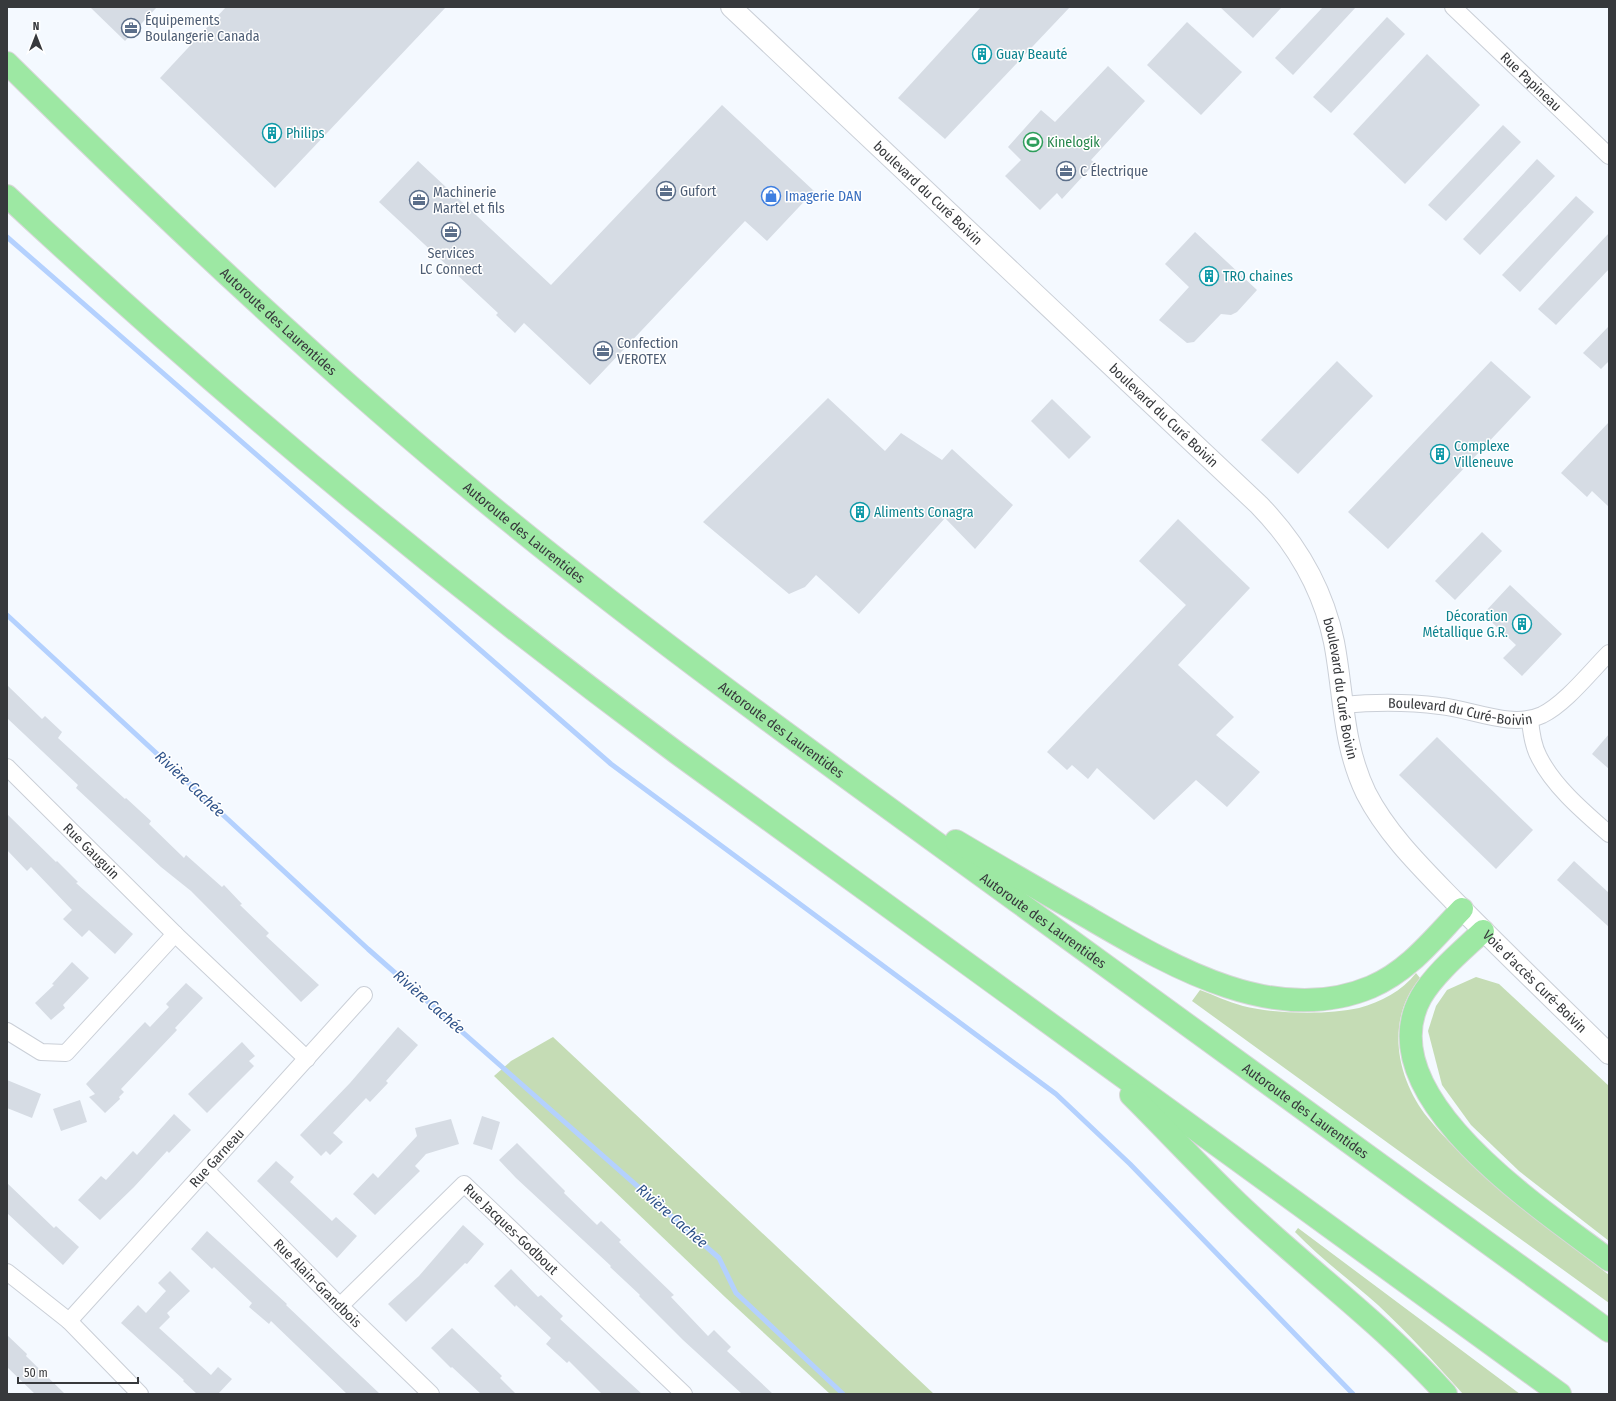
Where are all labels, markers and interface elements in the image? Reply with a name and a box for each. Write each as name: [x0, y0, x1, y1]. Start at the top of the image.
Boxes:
place label: Équipements Boulangerie Canada: [145, 11, 260, 45]
north arrow: [16, 16, 56, 56]
office icon: Équipements Boulangerie Canada: [120, 17, 142, 39]
text: N: [33, 20, 39, 33]
building icon: Guay Beauté: [971, 43, 993, 65]
place label: Guay Beauté: [996, 46, 1068, 63]
street label: Rue Papineau: [1497, 48, 1565, 115]
building icon: Philips: [261, 122, 283, 144]
place label: Philips: [286, 125, 325, 142]
sports icon: Kinelogik: [1022, 131, 1044, 153]
place label: Kinelogik: [1047, 134, 1100, 151]
street label: boulevard du Curé Boivin: [870, 137, 986, 248]
office icon: C Électrique: [1055, 160, 1077, 182]
place label: C Électrique: [1080, 162, 1148, 180]
office icon: Gufort: [655, 180, 677, 202]
place label: Gufort: [680, 183, 717, 200]
place label: Machinerie Martel et fils: [433, 184, 505, 217]
shop icon: Imagerie DAN: [760, 185, 782, 207]
place label: Imagerie DAN: [785, 188, 862, 205]
office icon: Machinerie Martel et fils: [408, 189, 430, 211]
office icon: Services LC Connect: [440, 221, 462, 243]
place label: Services LC Connect: [420, 245, 483, 278]
street label: Autoroute des Laurentides: [217, 264, 340, 379]
building icon: TRO chaines: [1198, 265, 1220, 287]
place label: TRO chaines: [1223, 268, 1293, 285]
place label: Confection VEROTEX: [617, 335, 678, 368]
office icon: Confection VEROTEX: [592, 340, 614, 362]
street label: boulevard du Curé Boivin: [1106, 360, 1222, 471]
place label: Complexe Villeneuve: [1454, 438, 1514, 471]
building icon: Complexe Villeneuve: [1429, 443, 1451, 465]
street label: Autoroute des Laurentides: [460, 478, 589, 587]
building icon: Aliments Conagra: [849, 501, 871, 523]
place label: Aliments Conagra: [874, 504, 974, 521]
place label: Décoration Métallique G.R.: [1422, 608, 1508, 641]
building icon: Décoration Métallique G.R.: [1511, 613, 1533, 635]
street label: boulevard du Curé Boivin: [1320, 615, 1361, 761]
street label: Autoroute des Laurentides: [715, 678, 848, 781]
street label: Boulevard du Curé-Boivin: [1388, 694, 1534, 728]
water label: Rivière Cachée: [152, 747, 228, 821]
street label: Rue Gauguin: [60, 819, 123, 882]
street label: Autoroute des Laurentides: [977, 869, 1110, 972]
street label: Voie d'accès Curé-Boivin: [1479, 927, 1591, 1036]
water label: Rivière Cachée: [390, 966, 468, 1038]
street label: Autoroute des Laurentides: [1239, 1059, 1372, 1162]
street label: Rue Garneau: [186, 1125, 248, 1191]
street label: Rue Jacques-Godbout: [460, 1180, 562, 1278]
water label: Rivière Cachée: [633, 1180, 711, 1252]
street label: Rue Alain-Grandbois: [270, 1235, 365, 1331]
scale bar: [18, 1359, 138, 1385]
text: 50 m: [24, 1366, 48, 1380]

